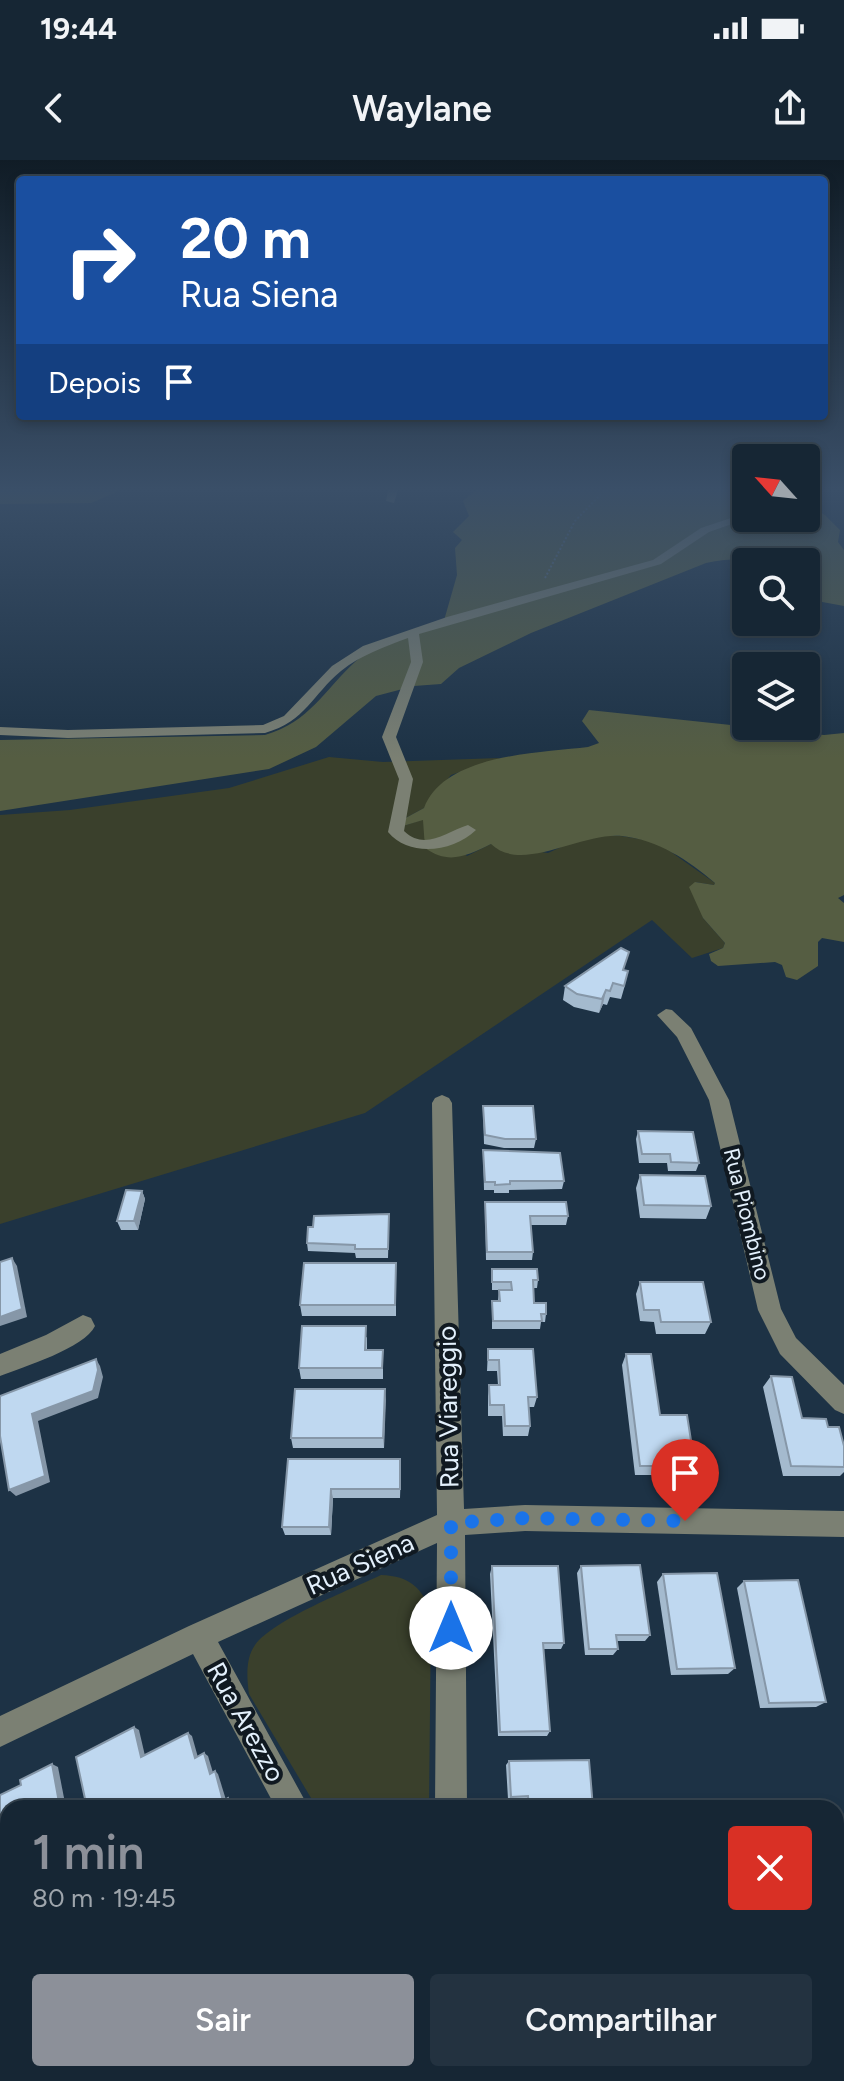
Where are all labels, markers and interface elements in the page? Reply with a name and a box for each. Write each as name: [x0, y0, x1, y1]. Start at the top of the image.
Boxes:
text: 19:44: [40, 10, 117, 47]
icon: back: [32, 86, 76, 130]
icon: share: [768, 86, 812, 130]
text: Waylane: [352, 87, 492, 130]
text: 20 m: [180, 205, 311, 272]
icon: right: [48, 208, 152, 312]
text: Rua Siena: [180, 273, 338, 316]
icon: arrive: [157, 360, 201, 404]
text: Depois: [48, 364, 141, 401]
north arrow: [732, 444, 820, 532]
map controls: [732, 444, 820, 740]
button: search: [732, 548, 820, 636]
button: layers: [732, 652, 820, 740]
street label: Rua Piombino: [718, 1145, 776, 1283]
street label: Rua Viareggio: [431, 1326, 465, 1488]
pin: [651, 1439, 719, 1521]
icon: arrive: [663, 1451, 707, 1495]
street label: Rua Siena: [301, 1526, 419, 1602]
position arrow: [409, 1586, 493, 1670]
street label: Rua Arezzo: [200, 1657, 292, 1787]
text: 1 min: [32, 1823, 144, 1881]
button: close: [728, 1826, 812, 1910]
text: 80 m · 19:45: [32, 1882, 176, 1914]
button: Sair: [32, 1974, 414, 2066]
button: Compartilhar: [430, 1974, 812, 2066]

